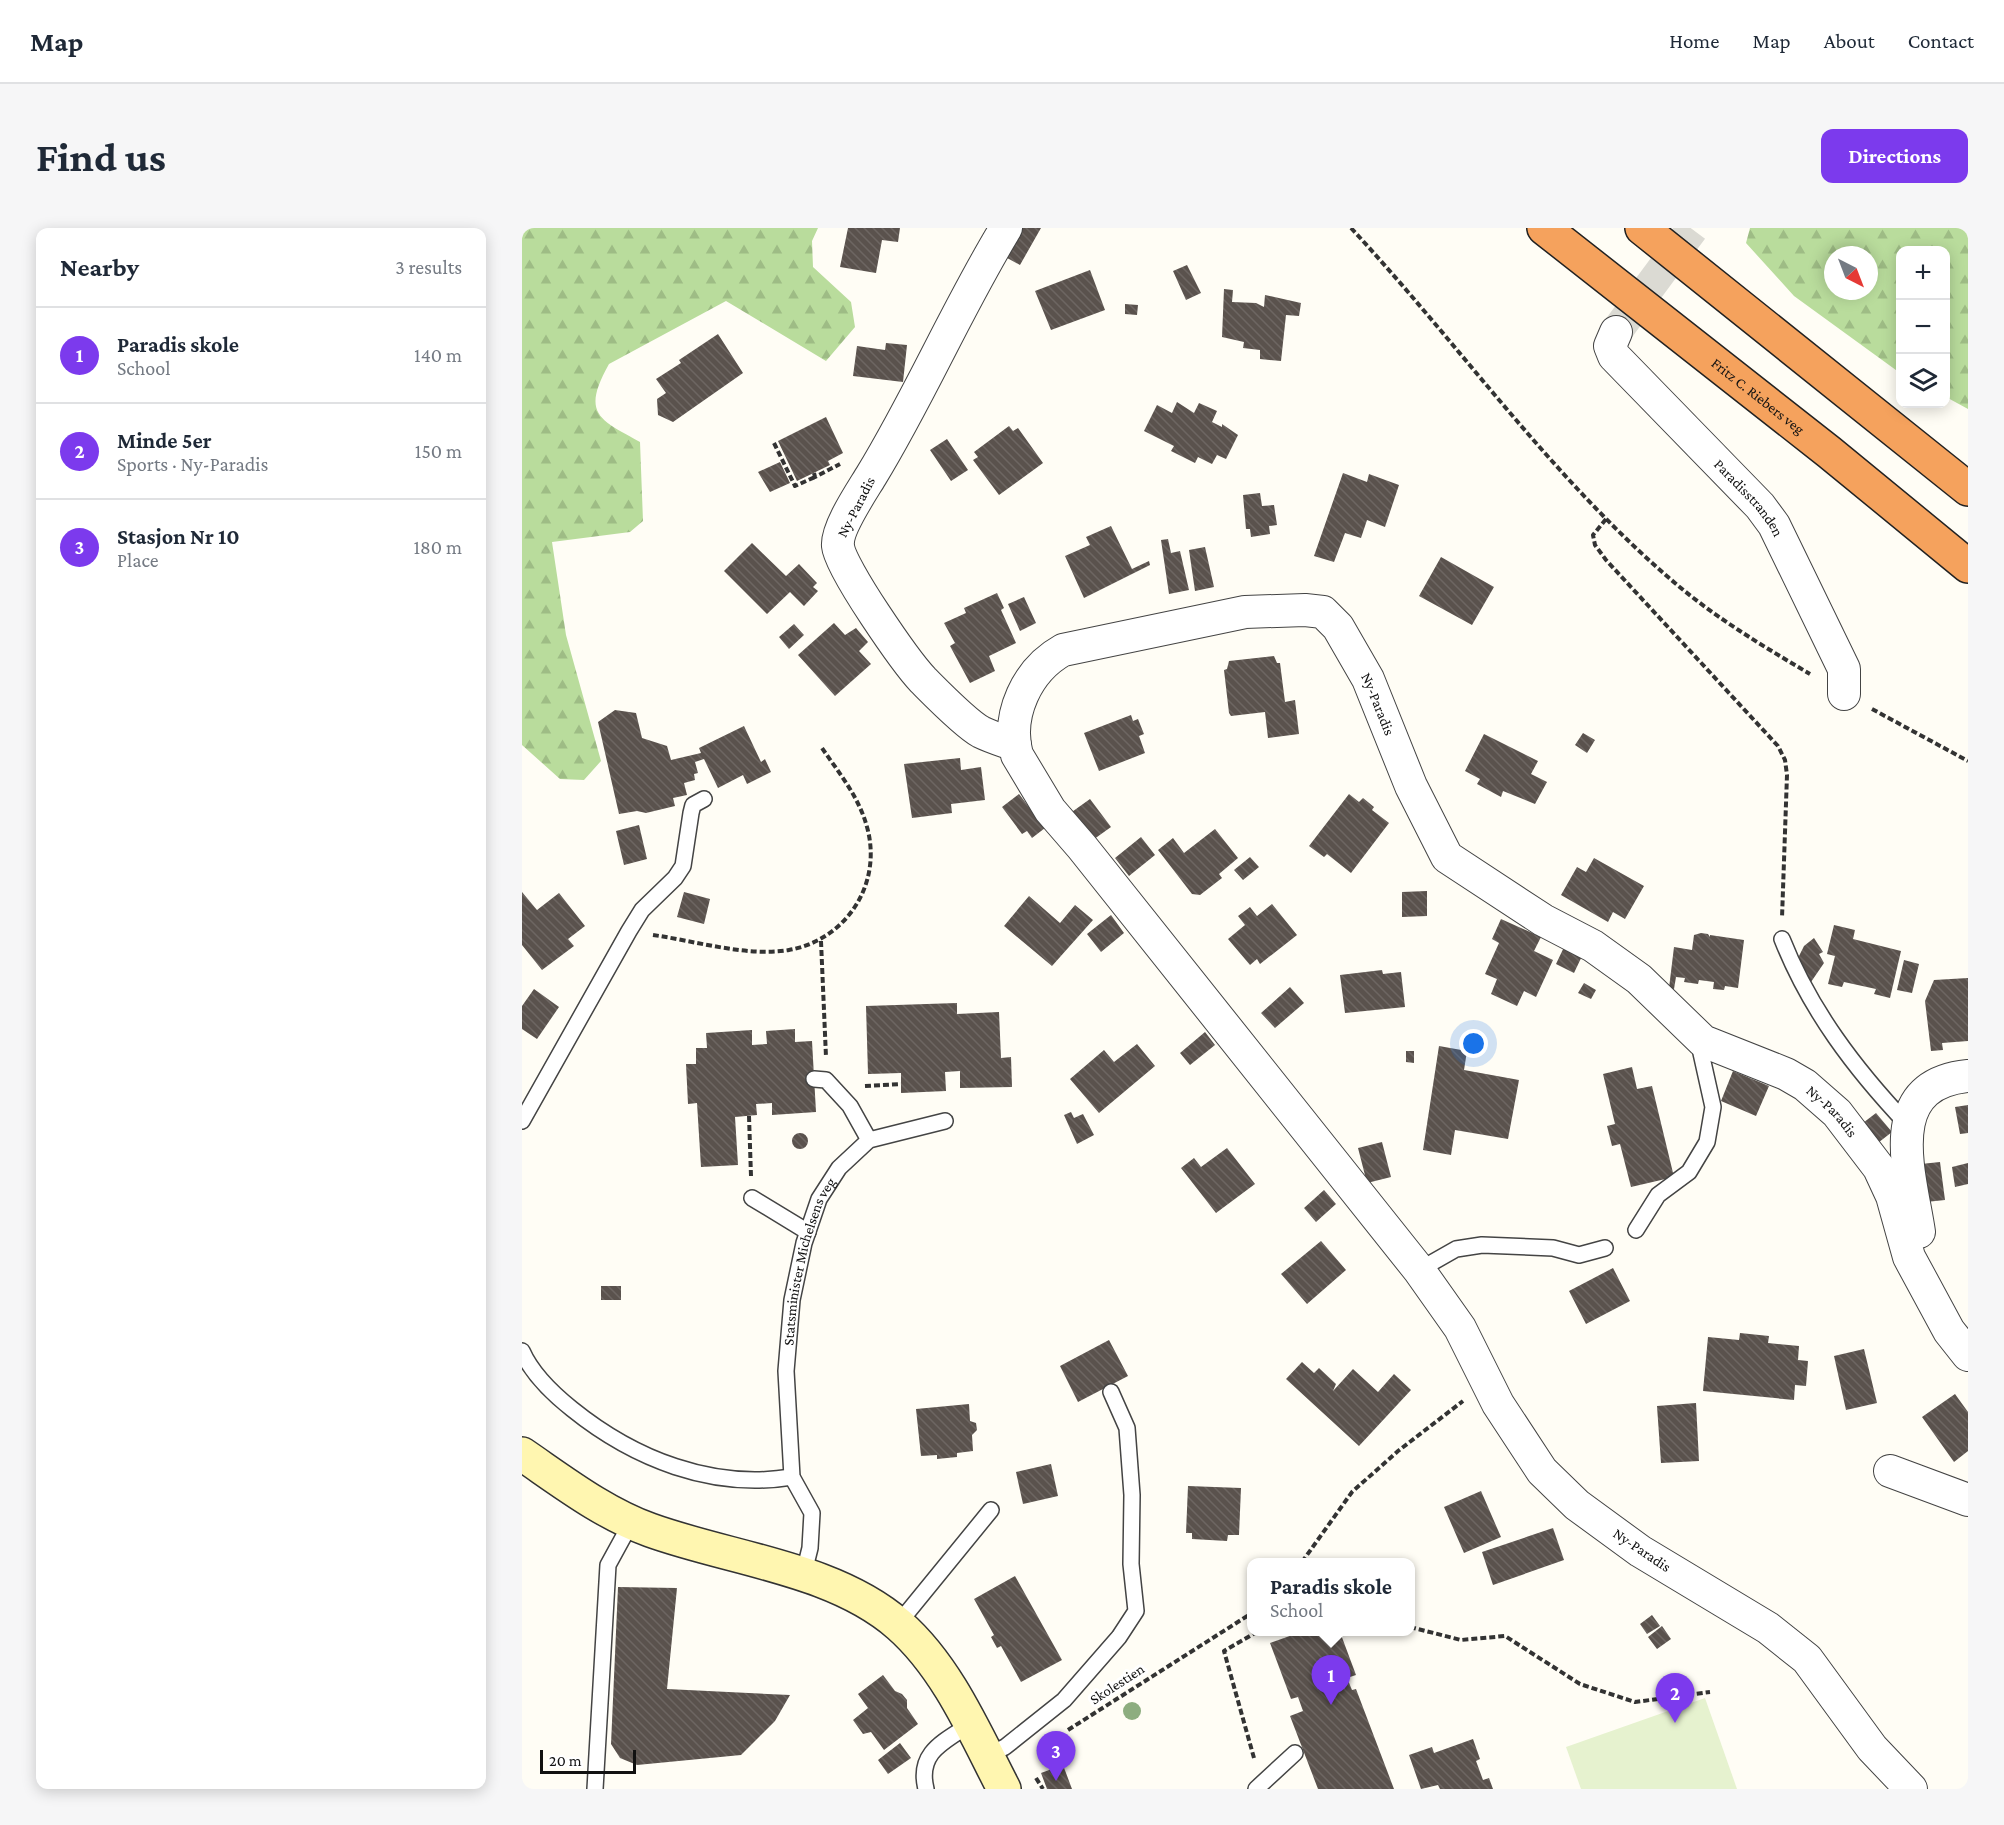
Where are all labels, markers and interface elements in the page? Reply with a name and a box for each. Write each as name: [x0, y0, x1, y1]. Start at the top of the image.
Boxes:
text: Map: [30, 26, 83, 57]
text: Home: [1669, 29, 1719, 53]
text: Map: [1752, 29, 1791, 53]
text: About: [1824, 29, 1875, 53]
text: Contact: [1908, 29, 1974, 53]
button: Directions: [1821, 129, 1968, 183]
text: Find us: [36, 133, 166, 180]
north arrow: [1824, 246, 1878, 300]
map controls: [1896, 246, 1950, 408]
button: +: [1896, 246, 1950, 300]
text: Nearby: [60, 253, 139, 282]
text: 3 results: [395, 256, 462, 278]
button: −: [1896, 300, 1950, 354]
text: Paradis skole: [117, 332, 239, 357]
text: 1: [76, 344, 83, 366]
text: 140 m: [414, 344, 462, 366]
button: layers: [1896, 354, 1950, 408]
street label: Fritz C. Riebers veg: [1708, 355, 1807, 438]
text: School: [117, 357, 170, 379]
text: Minde 5er: [117, 428, 211, 453]
text: 2: [74, 440, 85, 462]
text: 150 m: [415, 440, 462, 462]
text: Sports · Ny-Paradis: [117, 453, 268, 475]
street label: Paradisstranden: [1711, 456, 1786, 539]
street label: Ny-Paradis: [834, 474, 879, 540]
text: Stasjon Nr 10: [117, 524, 240, 549]
text: 3: [75, 536, 84, 558]
text: 180 m: [413, 536, 462, 558]
text: Place: [117, 549, 159, 571]
street label: Ny-Paradis: [1358, 670, 1398, 738]
your location: [1459, 1029, 1488, 1058]
street label: Ny-Paradis: [1803, 1082, 1861, 1140]
street label: Statsminister Michelsens veg: [780, 1175, 839, 1346]
street label: Ny-Paradis: [1610, 1525, 1674, 1576]
popup: [1247, 1558, 1415, 1636]
text: Paradis skole: [1270, 1574, 1392, 1599]
text: School: [1270, 1599, 1323, 1621]
pin: 1: [1312, 1656, 1350, 1705]
street label: Skolestien: [1087, 1661, 1147, 1707]
pin: 2: [1656, 1674, 1694, 1723]
pin: 3: [1036, 1732, 1076, 1781]
scale bar: [540, 1747, 636, 1774]
text: 20 m: [549, 1752, 582, 1769]

